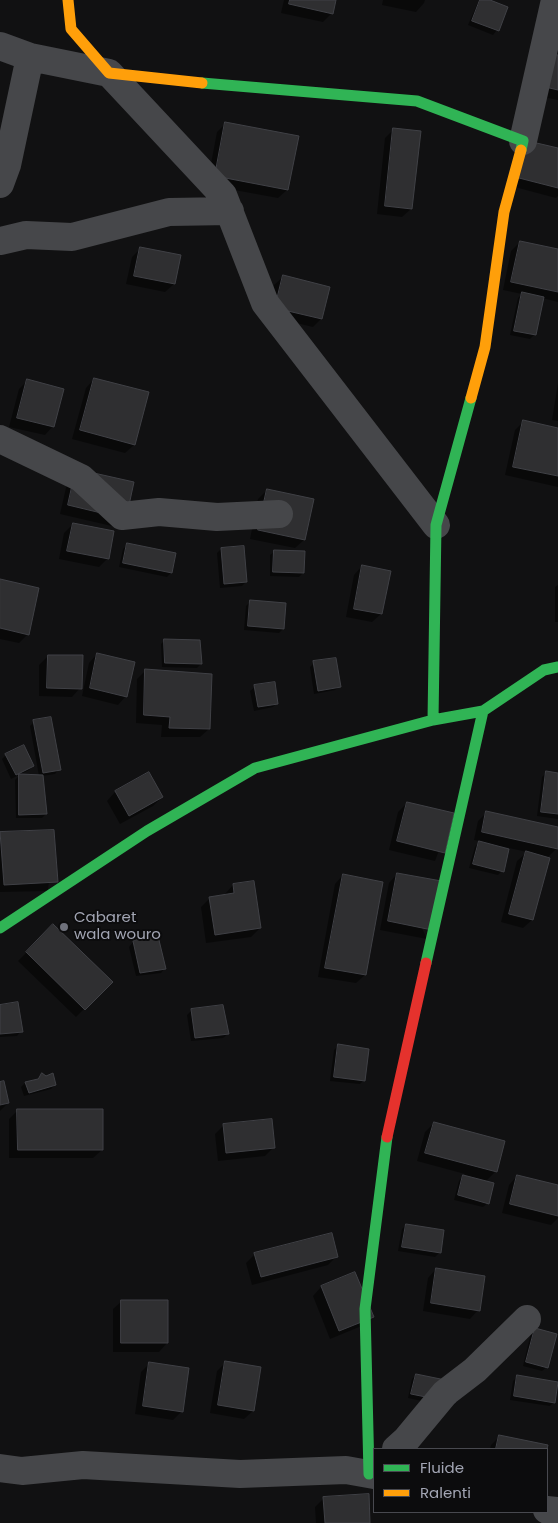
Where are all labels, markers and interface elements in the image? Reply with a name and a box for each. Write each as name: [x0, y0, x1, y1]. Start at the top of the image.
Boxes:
place label: Cabaret wala wouro: [74, 909, 161, 944]
marker: Cabaret wala wouro: [58, 921, 70, 933]
legend: [373, 1448, 548, 1513]
text: Fluide: [420, 1457, 464, 1478]
text: Ralenti: [420, 1482, 471, 1503]

